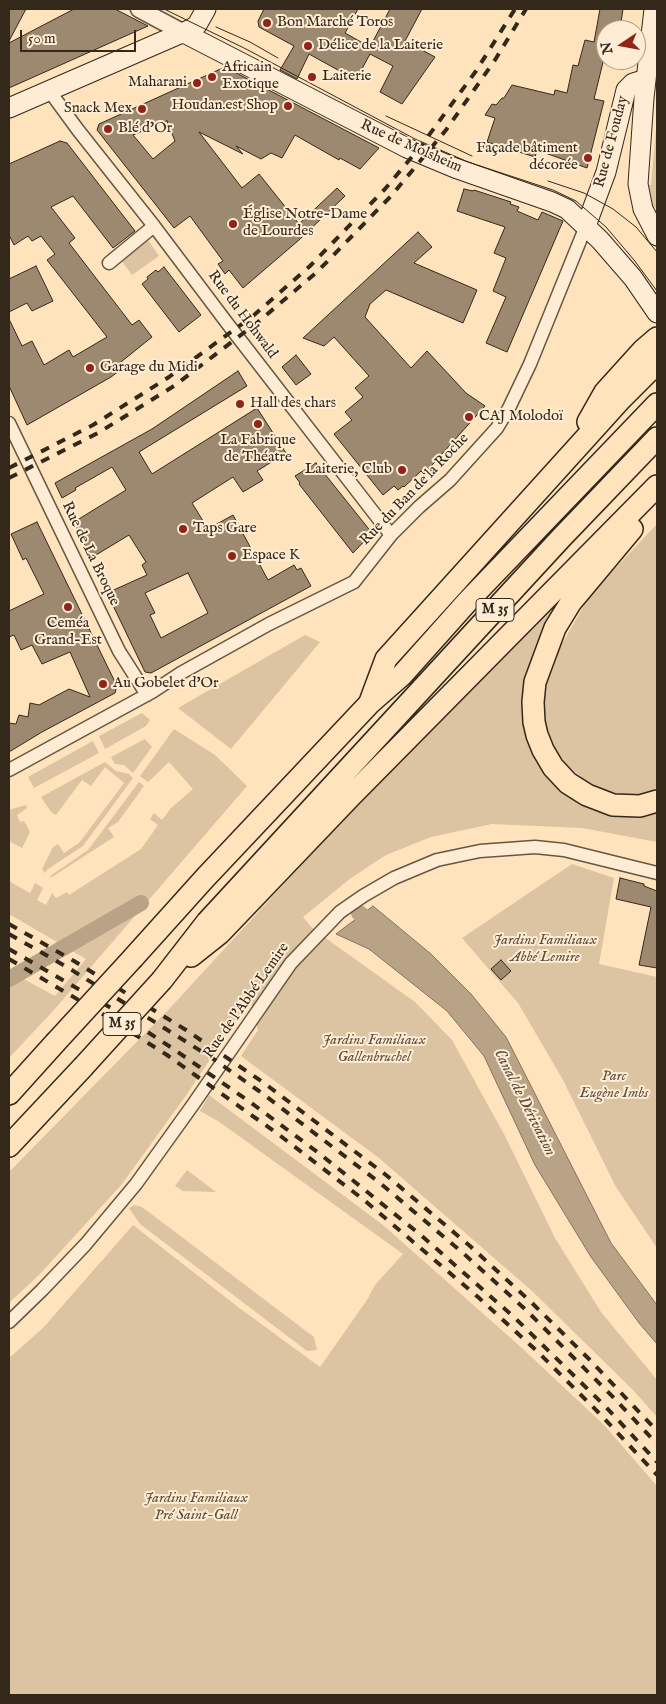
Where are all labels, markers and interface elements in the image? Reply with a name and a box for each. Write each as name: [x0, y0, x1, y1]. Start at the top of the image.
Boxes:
place label: Bon Marché Toros: [277, 14, 393, 32]
marker: Bon Marché Toros: [261, 17, 273, 29]
scale bar: [22, 20, 139, 52]
north arrow: [596, 20, 646, 70]
text: 50 m: [28, 29, 56, 48]
place label: Délice de la Laiterie: [318, 37, 443, 55]
marker: Délice de la Laiterie: [302, 40, 314, 52]
text: N: [597, 40, 617, 56]
place label: Africain Exotique: [222, 59, 279, 94]
place label: Laiterie: [322, 68, 371, 86]
marker: Africain Exotique: [206, 71, 218, 83]
marker: Laiterie: [306, 71, 318, 83]
place label: Maharani: [128, 74, 187, 92]
marker: Maharani: [191, 77, 203, 89]
street label: Rue de Fouday: [591, 94, 633, 190]
place label: Houdan.est Shop: [171, 97, 278, 115]
place label: Snack Mex: [64, 100, 132, 118]
marker: Houdan.est Shop: [282, 100, 294, 112]
marker: Snack Mex: [136, 103, 148, 115]
street label: Rue de Molsheim: [357, 117, 465, 177]
place label: Blé d'Or: [118, 120, 172, 138]
marker: Blé d'Or: [102, 123, 114, 135]
place label: Façade bâtiment décorée: [476, 140, 578, 175]
marker: Façade bâtiment décorée: [582, 152, 594, 164]
place label: Église Notre-Dame de Lourdes: [243, 206, 367, 241]
marker: Église Notre-Dame de Lourdes: [227, 218, 239, 230]
street label: Rue du Hohwald: [203, 268, 281, 362]
place label: Garage du Midi: [100, 359, 198, 377]
marker: Garage du Midi: [84, 362, 96, 374]
place label: Hall des chars: [250, 395, 336, 413]
marker: Hall des chars: [234, 398, 246, 410]
place label: CAJ Molodoï: [479, 408, 563, 426]
marker: CAJ Molodoï: [463, 411, 475, 423]
marker: La Fabrique de Théatre: [252, 418, 264, 430]
street label: Rue du Ban de la Roche: [357, 430, 473, 550]
place label: La Fabrique de Théatre: [220, 432, 296, 467]
place label: Laiterie, Club: [305, 461, 392, 479]
marker: Laiterie, Club: [396, 464, 408, 476]
street label: Rue de La Broque: [57, 499, 123, 609]
place label: Taps Gare: [193, 520, 257, 538]
marker: Taps Gare: [177, 523, 189, 535]
place label: Espace K: [242, 547, 300, 565]
marker: Espace K: [226, 550, 238, 562]
road number: M 35: [476, 598, 514, 622]
marker: Ceméa Grand-Est: [62, 601, 74, 613]
place label: Ceméa Grand-Est: [34, 615, 102, 650]
place label: Au Gobelet d'Or: [113, 675, 218, 693]
marker: Au Gobelet d'Or: [97, 678, 109, 690]
park label: Jardins Familiaux Abbé Lemire: [493, 932, 597, 967]
street label: Rue de l'Abbé Lemire: [200, 940, 294, 1062]
road number: M 35: [103, 1012, 141, 1036]
park label: Jardins Familiaux Gallenbruchel: [322, 1032, 426, 1067]
water label: Canal de Dérivation: [489, 1046, 559, 1160]
park label: Parc Eugène Imbs: [580, 1068, 648, 1103]
park label: Jardins Familiaux Pré Saint-Gall: [144, 1490, 248, 1525]

